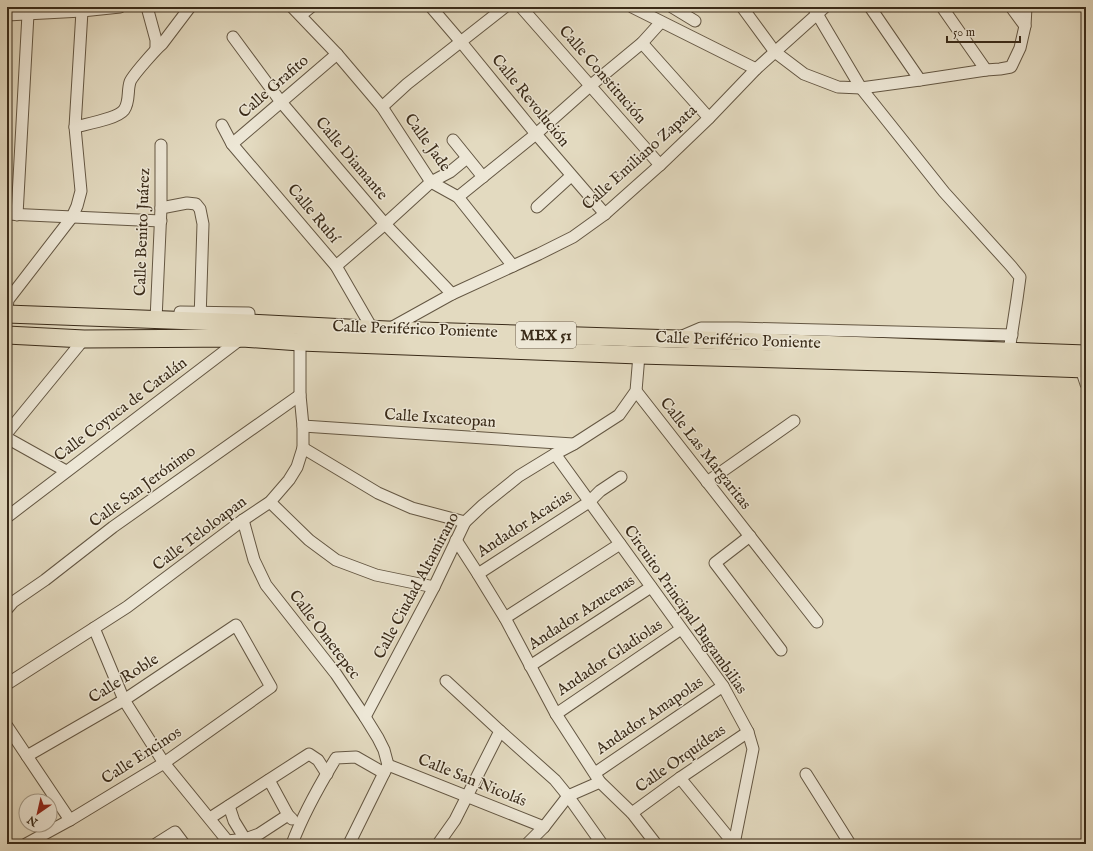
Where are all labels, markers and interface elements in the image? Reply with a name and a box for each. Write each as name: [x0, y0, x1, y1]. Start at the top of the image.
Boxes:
scale bar: [947, 18, 1020, 44]
street label: Calle Constitución: [554, 22, 650, 129]
text: 50 m: [953, 25, 975, 40]
street label: Calle Grafito: [235, 51, 314, 123]
street label: Calle Revolución: [486, 51, 574, 152]
street label: Calle Emiliano Zapata: [578, 101, 702, 215]
street label: Calle Jade: [399, 110, 455, 176]
street label: Calle Diamante: [310, 113, 392, 205]
street label: Calle Benito Juárez: [131, 168, 155, 296]
street label: Calle Rubí: [283, 180, 345, 249]
street label: Calle Periférico Poniente: [332, 317, 498, 343]
road number: MEX 51: [516, 322, 576, 348]
street label: Calle Periférico Poniente: [655, 328, 821, 354]
street label: Calle Coyuca de Catalán: [51, 353, 192, 466]
street label: Calle Las Margaritas: [655, 394, 755, 514]
street label: Calle Ixcateopan: [384, 405, 497, 433]
street label: Calle San Jerónimo: [86, 441, 200, 532]
street label: Andador Acacias: [473, 486, 577, 563]
street label: Calle Teloloapan: [149, 492, 251, 576]
street label: Calle Ciudad Altamirano: [370, 509, 464, 663]
street label: Circuito Principal Bugambilias: [619, 522, 751, 699]
street label: Andador Azucenas: [524, 571, 639, 655]
street label: Calle Ometepec: [284, 586, 364, 684]
street label: Andador Gladiolas: [552, 615, 667, 701]
street label: Calle Roble: [85, 650, 163, 708]
street label: Andador Amapolas: [592, 672, 708, 760]
street label: Calle Orquídeas: [632, 720, 730, 798]
street label: Calle Encinos: [98, 723, 186, 789]
street label: Calle San Nicolás: [415, 750, 530, 812]
north arrow: [18, 793, 58, 833]
text: N: [25, 812, 42, 829]

